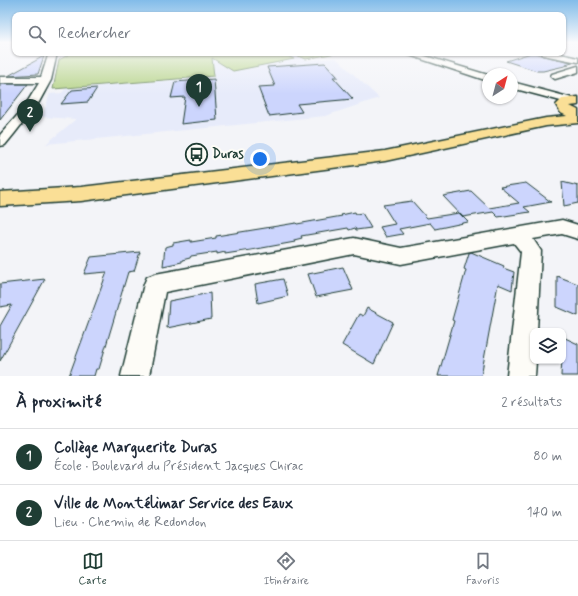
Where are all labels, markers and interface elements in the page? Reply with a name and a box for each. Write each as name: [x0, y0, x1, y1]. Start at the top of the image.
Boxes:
search box: [12, 12, 566, 56]
icon: search: [26, 23, 48, 45]
text: Rechercher: [58, 24, 131, 44]
north arrow: [482, 68, 518, 104]
pin: 1: [186, 74, 212, 107]
pin: 2: [17, 99, 43, 132]
bus stop icon: Duras: [184, 141, 210, 167]
place label: Duras: [212, 146, 244, 163]
your location: [250, 149, 270, 169]
map controls: [530, 328, 566, 364]
button: layers: [530, 328, 566, 364]
text: À proximité: [16, 391, 101, 413]
text: 2 résultats: [501, 394, 562, 411]
text: Collège Marguerite Duras: [54, 438, 217, 458]
text: 1: [26, 448, 32, 465]
text: 80 m: [533, 448, 562, 465]
text: École · Boulevard du Président Jacques Chirac: [54, 458, 303, 475]
text: Ville de Montélimar Service des Eaux: [54, 494, 293, 514]
text: 2: [26, 504, 32, 521]
text: 140 m: [527, 504, 562, 521]
text: Lieu · Chemin de Redondon: [54, 514, 206, 531]
tab: Carte: [79, 550, 107, 588]
tab: Itinéraire: [264, 550, 309, 588]
tab: Favoris: [466, 550, 499, 588]

